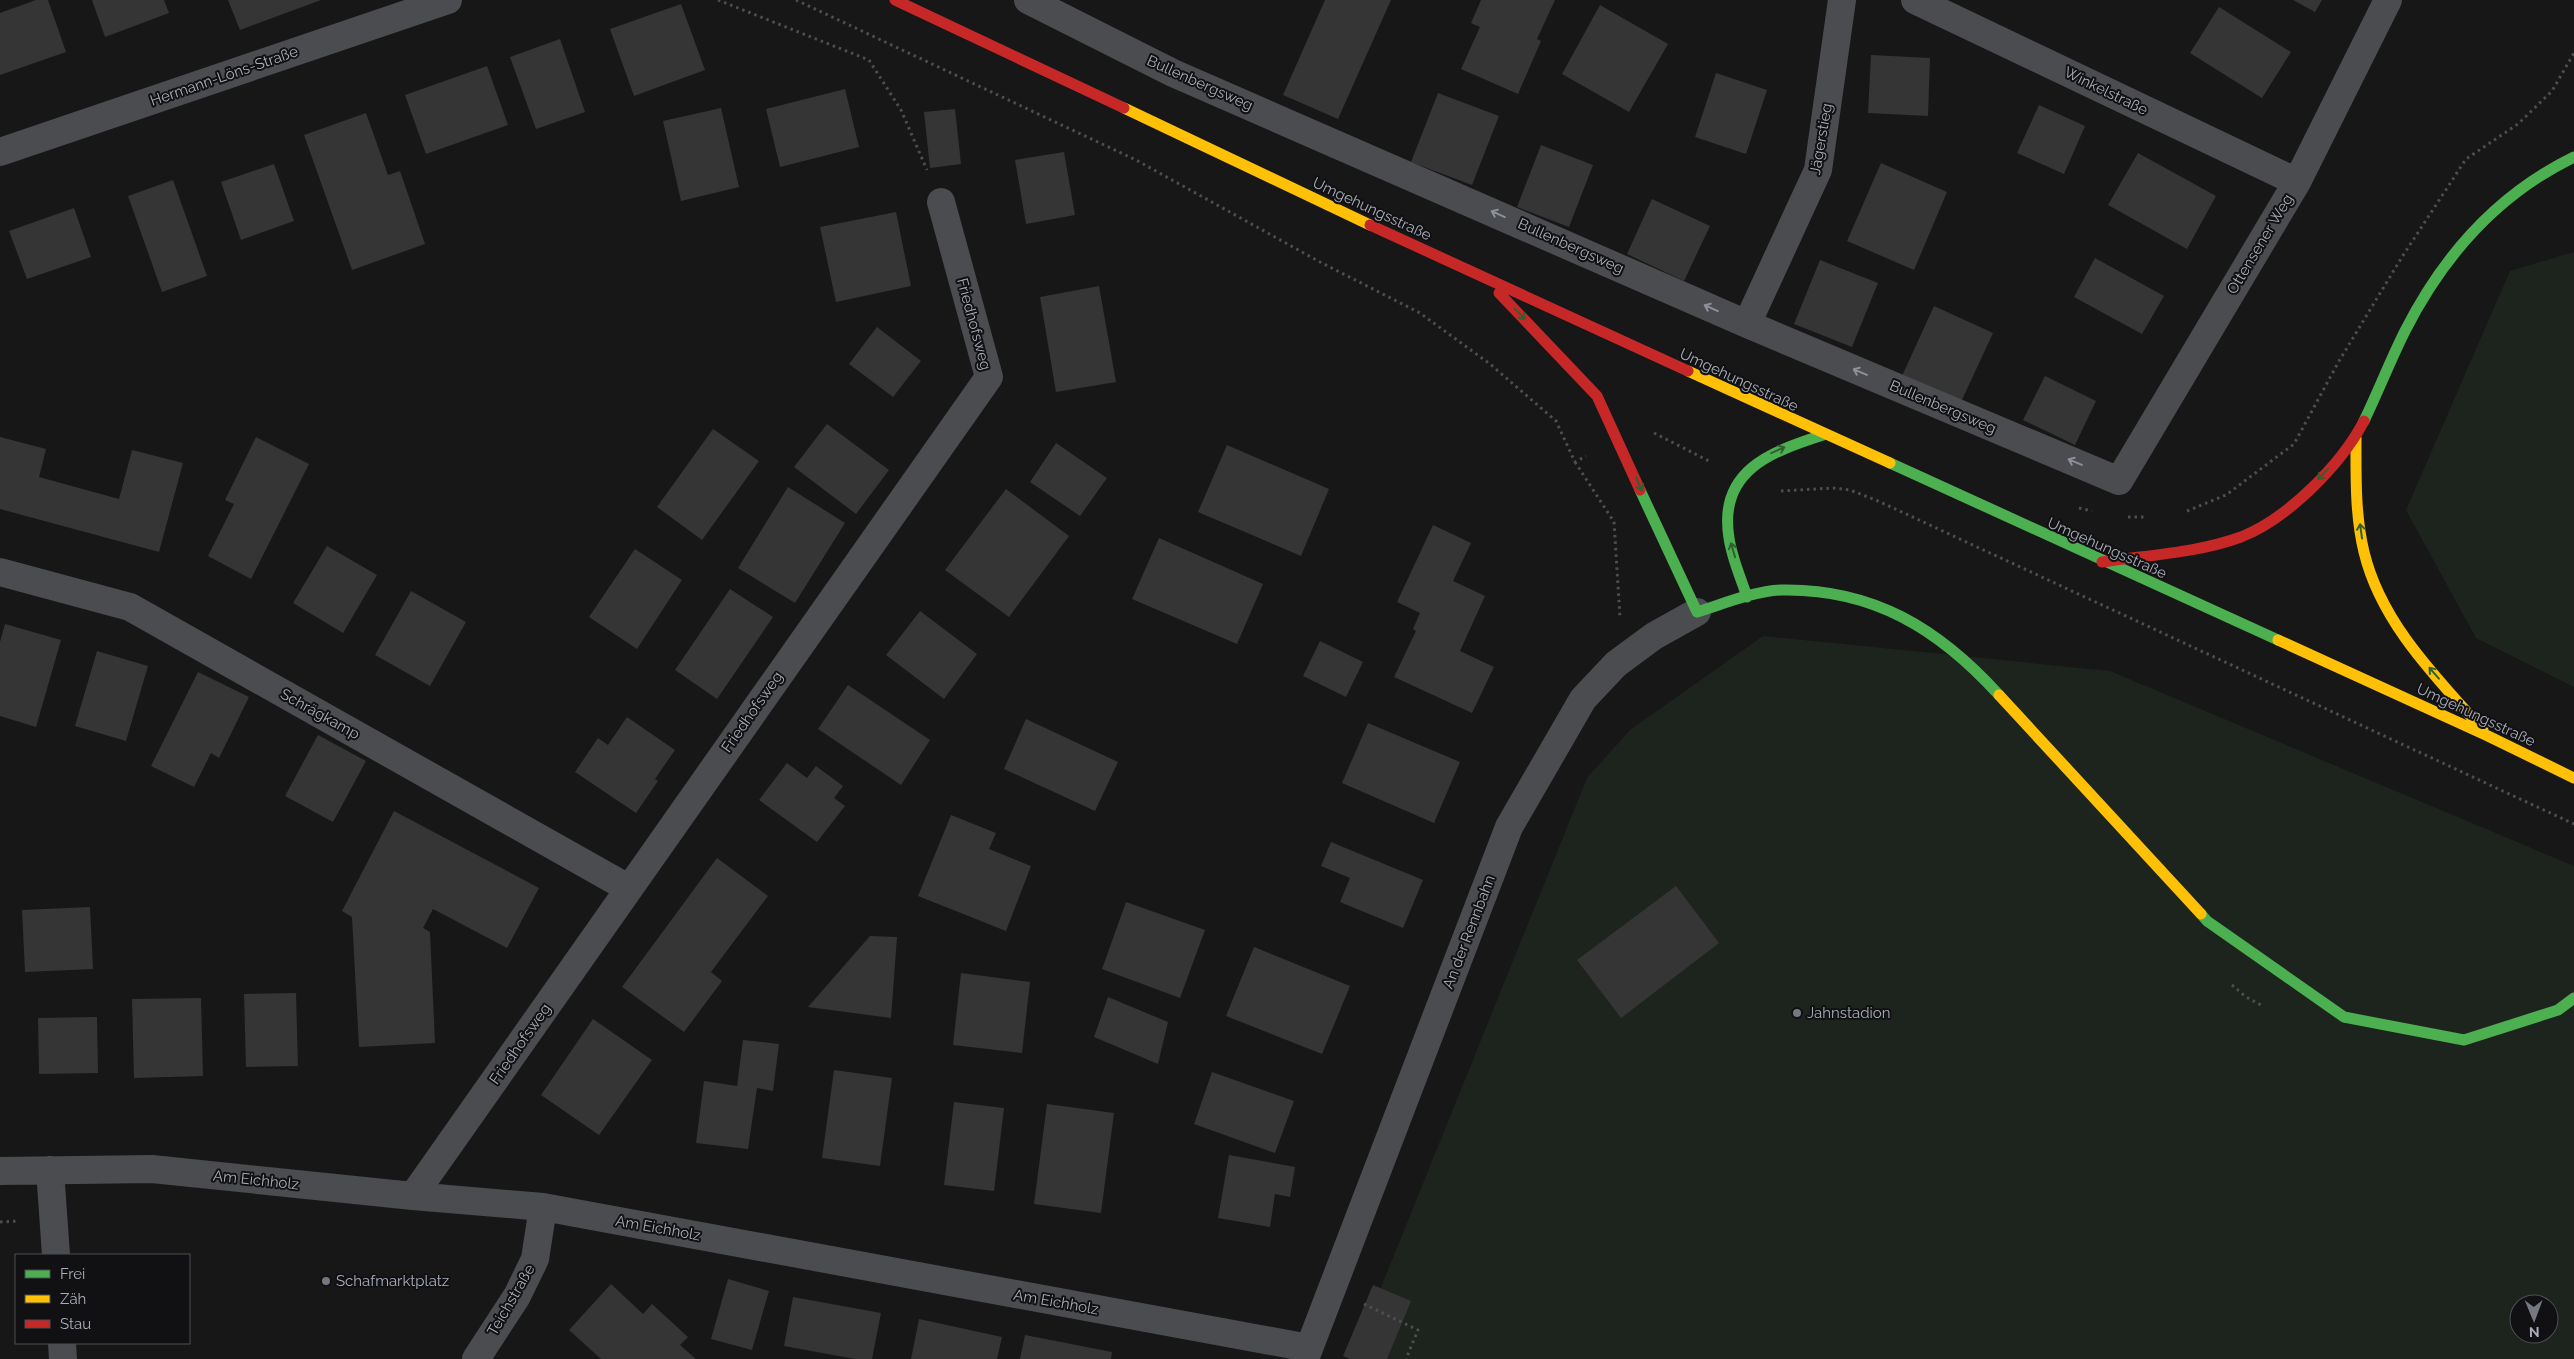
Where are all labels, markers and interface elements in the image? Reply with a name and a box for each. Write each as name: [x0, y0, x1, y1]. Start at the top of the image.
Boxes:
street label: Hermann-Löns-Straße: [148, 42, 300, 110]
street label: Bullenbergsweg: [1144, 52, 1256, 114]
street label: Winkelstraße: [2061, 63, 2151, 119]
street label: Jägerstieg: [1806, 102, 1836, 176]
street label: Umgehungsstraße: [1310, 174, 1434, 244]
street label: Ottensener Weg: [2223, 191, 2297, 297]
one-way arrow: [1491, 209, 1506, 218]
street label: Bullenbergsweg: [1515, 215, 1627, 277]
street label: Friedhofsweg: [953, 276, 995, 372]
one-way arrow: [1704, 302, 1719, 312]
one-way arrow: [1513, 308, 1526, 320]
street label: Umgehungsstraße: [1677, 345, 1801, 415]
one-way arrow: [1853, 366, 1868, 376]
street label: Bullenbergsweg: [1887, 376, 1999, 438]
one-way arrow: [1770, 445, 1785, 455]
one-way arrow: [2067, 457, 2082, 466]
one-way arrow: [2317, 468, 2329, 480]
one-way arrow: [1634, 476, 1644, 491]
street label: Umgehungsstraße: [2045, 514, 2170, 582]
one-way arrow: [2356, 523, 2366, 539]
one-way arrow: [1728, 542, 1738, 558]
one-way arrow: [2428, 666, 2439, 679]
street label: Friedhofsweg: [718, 668, 786, 756]
street label: Umgehungsstraße: [2414, 680, 2538, 750]
street label: Schrägkamp: [277, 685, 363, 743]
street label: An der Rennbahn: [1439, 873, 1499, 991]
street label: Friedhofsweg: [486, 1000, 554, 1088]
place label: Jahnstadion: [1807, 1004, 1890, 1022]
marker: Jahnstadion: [1791, 1007, 1803, 1019]
street label: Am Eichholz: [212, 1167, 300, 1193]
street label: Am Eichholz: [614, 1212, 702, 1244]
legend: [15, 1254, 190, 1344]
street label: Teichstraße: [483, 1261, 539, 1339]
text: Frei: [60, 1265, 85, 1283]
place label: Schafmarktplatz: [336, 1272, 449, 1290]
marker: Schafmarktplatz: [320, 1275, 332, 1287]
street label: Am Eichholz: [1012, 1286, 1100, 1318]
text: Zäh: [60, 1290, 86, 1308]
north arrow: [2509, 1294, 2559, 1344]
text: Stau: [60, 1315, 91, 1333]
text: N: [2529, 1324, 2540, 1340]

